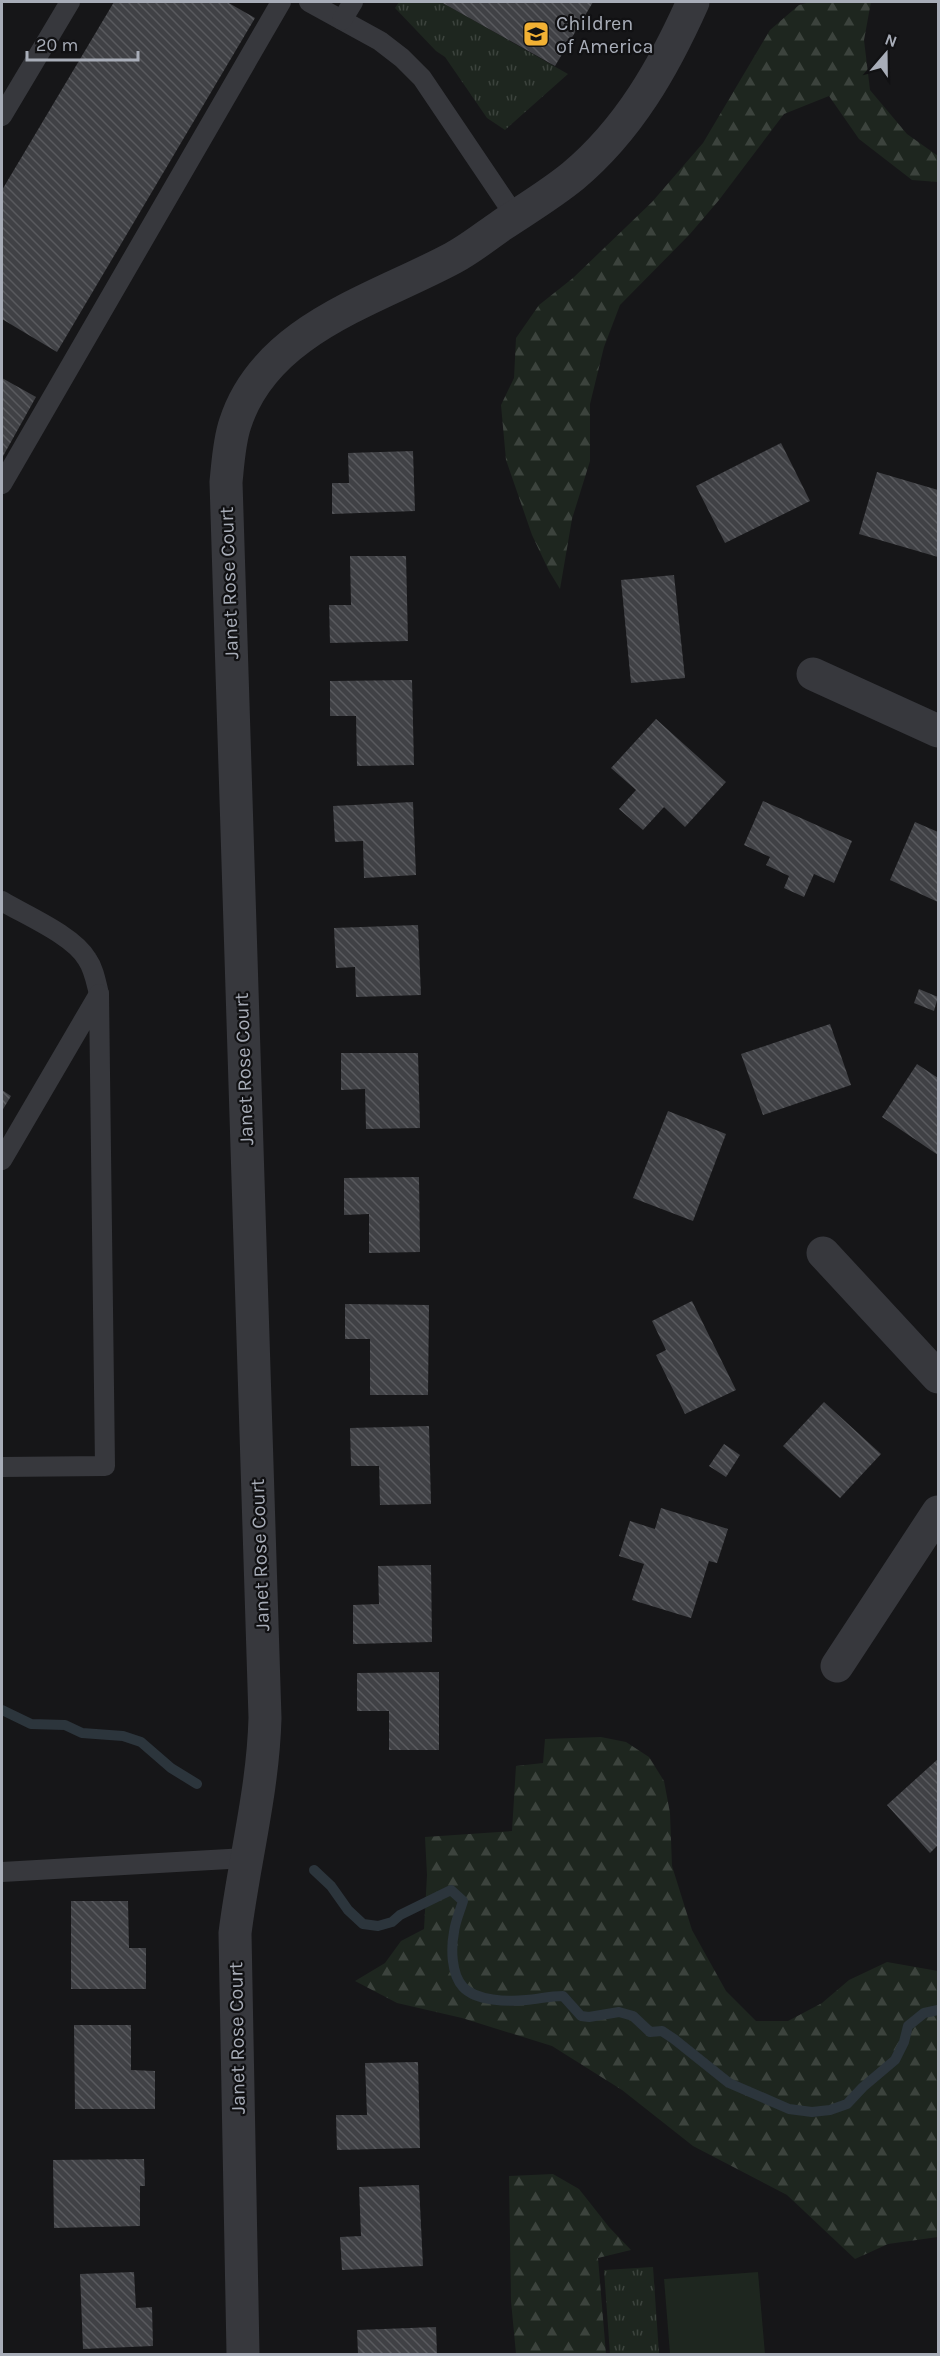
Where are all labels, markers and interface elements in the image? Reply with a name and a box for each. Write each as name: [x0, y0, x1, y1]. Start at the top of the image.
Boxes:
place label: Children of America: [556, 12, 654, 58]
school or university icon: Children of America: [521, 19, 551, 49]
scale bar: [27, 24, 138, 62]
north arrow: [856, 24, 916, 84]
text: N: [882, 29, 900, 51]
text: 20 m: [36, 34, 78, 56]
street label: Janet Rose Court: [215, 506, 243, 660]
street label: Janet Rose Court: [230, 992, 258, 1146]
street label: Janet Rose Court: [246, 1478, 274, 1632]
street label: Janet Rose Court: [224, 1961, 250, 2114]

